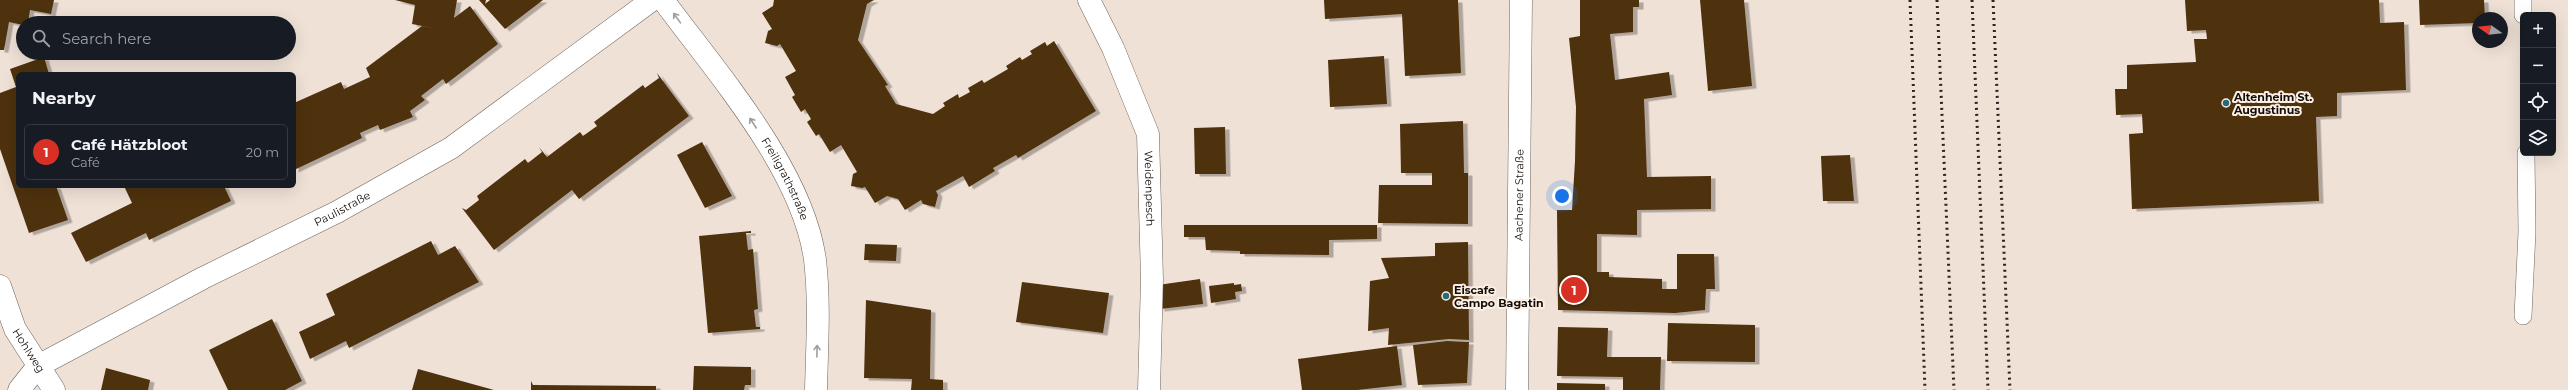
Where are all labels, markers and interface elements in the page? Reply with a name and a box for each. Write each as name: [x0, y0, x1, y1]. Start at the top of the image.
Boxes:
north arrow: [2472, 12, 2508, 48]
map controls: [2520, 12, 2556, 156]
button: +: [2520, 12, 2556, 48]
one-way arrow: [673, 13, 681, 24]
search box: [16, 16, 296, 60]
icon: search: [30, 27, 52, 49]
text: Search here: [62, 29, 151, 48]
button: −: [2520, 48, 2556, 84]
button: locate: [2520, 84, 2556, 120]
text: Nearby: [32, 88, 96, 108]
place label: Altenheim St. Augustinus: [2233, 90, 2312, 117]
marker: Altenheim St. Augustinus: [2221, 98, 2231, 108]
one-way arrow: [749, 117, 757, 129]
button: layers: [2520, 120, 2556, 156]
text: Café Hätzbloot: [71, 135, 188, 154]
street label: Freiligrathstraße: [758, 135, 812, 222]
text: 1: [43, 144, 49, 160]
text: 20 m: [246, 144, 279, 160]
street label: Aachener Straße: [1512, 149, 1526, 241]
street label: Weidenpesch: [1141, 150, 1158, 227]
text: Café: [71, 154, 100, 170]
your location: [1552, 186, 1572, 206]
street label: Paulistraße: [312, 188, 373, 229]
pin: 1: [1561, 275, 1587, 305]
place label: Eiscafe Campo Bagatin: [1454, 283, 1544, 310]
marker: Eiscafe Campo Bagatin: [1441, 291, 1451, 301]
street label: Hohlweg: [9, 326, 48, 375]
one-way arrow: [813, 345, 820, 358]

